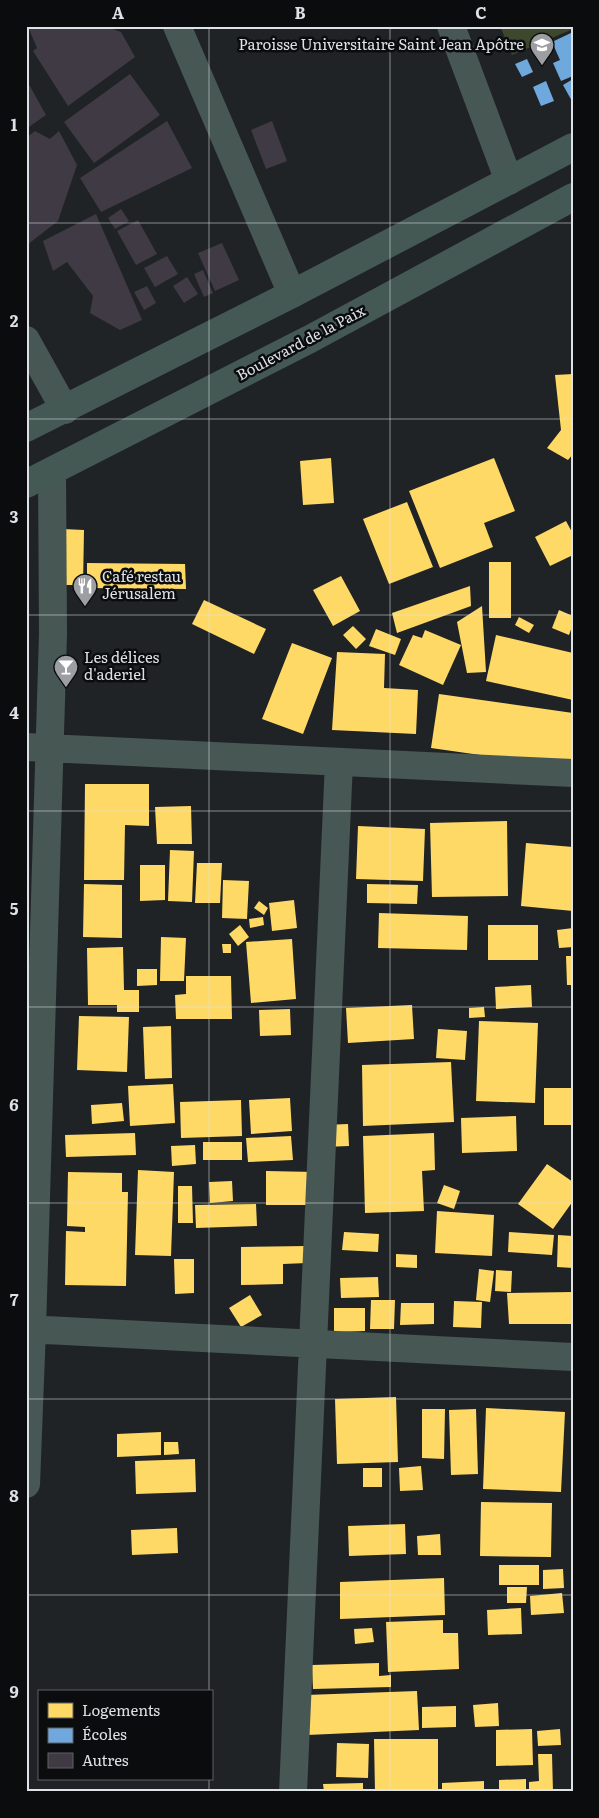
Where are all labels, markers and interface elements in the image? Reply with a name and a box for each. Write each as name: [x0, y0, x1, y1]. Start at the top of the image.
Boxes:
text: A: [112, 0, 124, 24]
text: B: [294, 0, 306, 24]
text: C: [475, 0, 487, 24]
place label: Paroisse Universitaire Saint Jean Apôtre: [238, 32, 524, 55]
school or university icon: Paroisse Universitaire Saint Jean Apôtre: [529, 32, 555, 66]
text: 1: [11, 112, 18, 136]
street label: Boulevard de la Paix: [232, 298, 369, 385]
text: 2: [10, 308, 19, 332]
text: 3: [10, 504, 19, 528]
place label: Café restau Jérusalem: [102, 564, 182, 604]
restaurant icon: Café restau Jérusalem: [72, 573, 98, 607]
place label: Les délices d'aderiel: [84, 645, 159, 685]
bar icon: Les délices d'aderiel: [53, 654, 79, 688]
text: 4: [9, 700, 19, 724]
text: 5: [10, 896, 19, 920]
text: 6: [9, 1092, 19, 1116]
text: 7: [10, 1287, 19, 1311]
text: 8: [9, 1483, 19, 1507]
text: 9: [9, 1679, 19, 1703]
legend: [38, 1690, 212, 1780]
text: Logements: [82, 1698, 160, 1721]
text: Écoles: [82, 1722, 127, 1745]
text: Autres: [82, 1748, 129, 1771]

